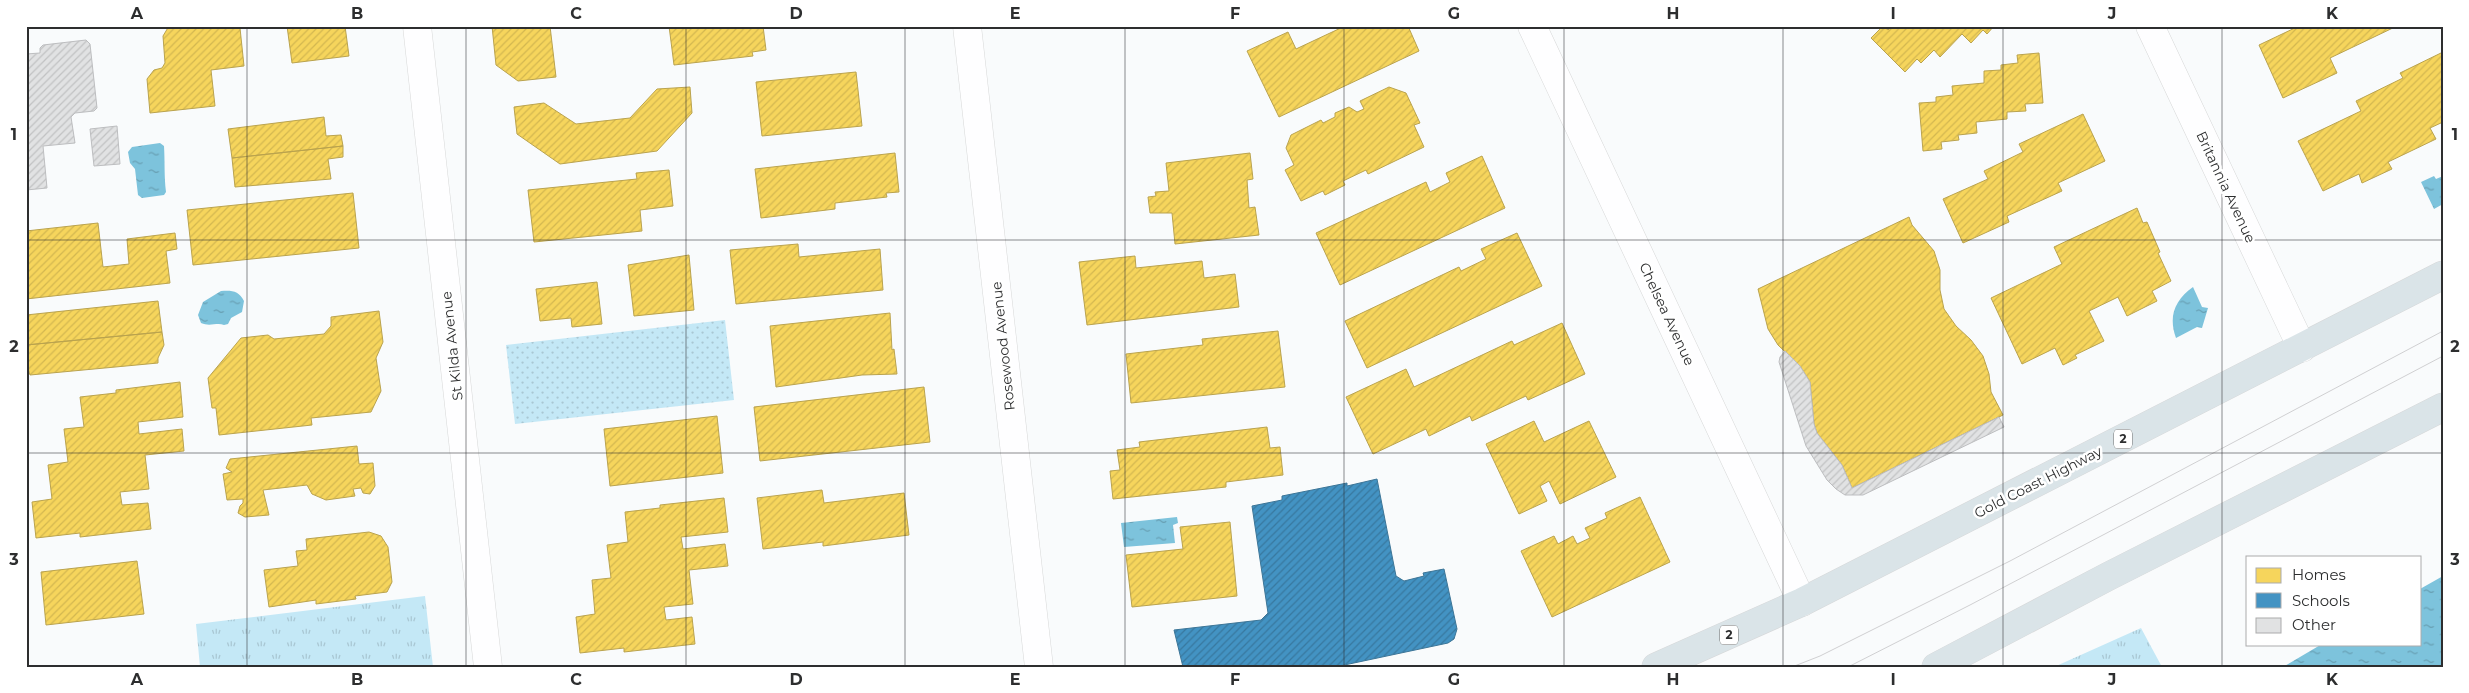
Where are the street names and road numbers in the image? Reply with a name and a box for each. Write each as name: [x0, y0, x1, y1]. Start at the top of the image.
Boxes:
street label: Britannia Avenue: [2192, 128, 2260, 246]
street label: Chelsea Avenue: [1635, 260, 1699, 368]
street label: Rosewood Avenue: [987, 281, 1019, 411]
street label: St Kilda Avenue: [437, 291, 467, 401]
road number: 2: [2114, 429, 2132, 448]
street label: Gold Coast Highway: [1971, 442, 2105, 522]
road number: 2: [1720, 626, 1738, 644]

